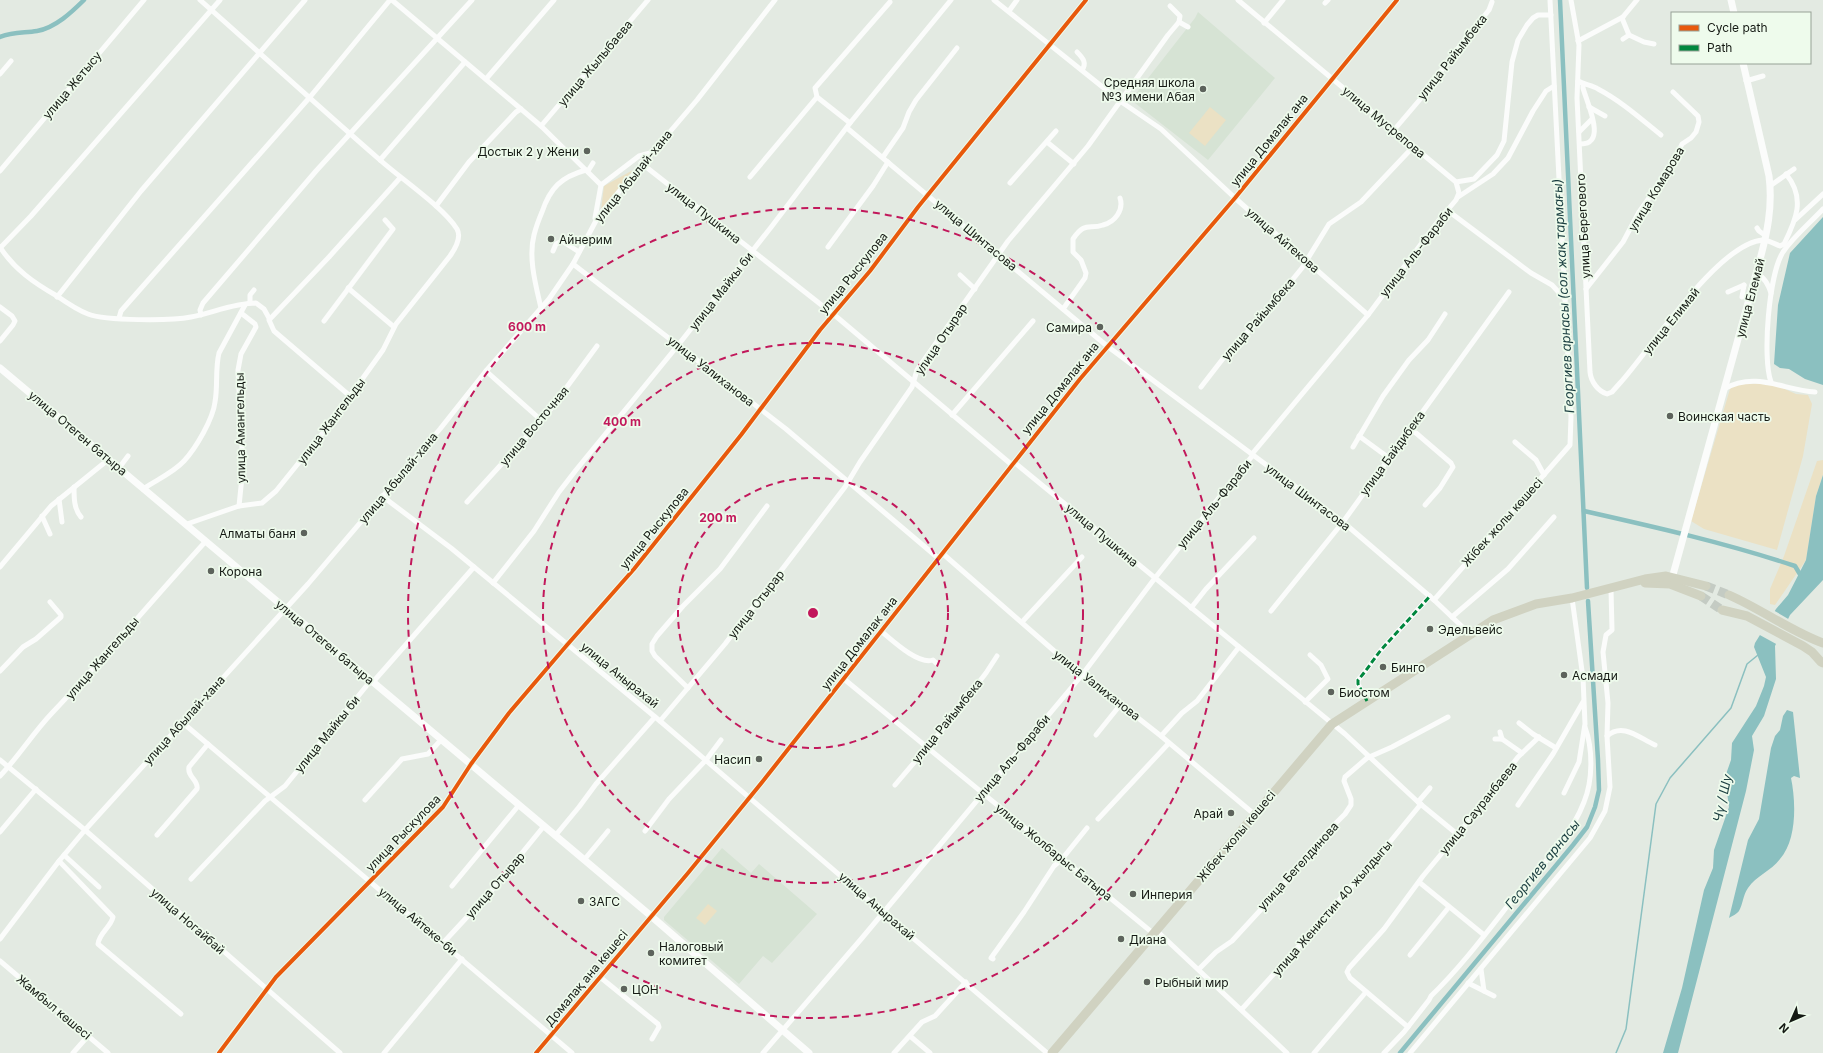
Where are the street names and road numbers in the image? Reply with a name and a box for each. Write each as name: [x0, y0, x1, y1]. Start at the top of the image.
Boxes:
street label: улица Райымбека: [1414, 11, 1490, 103]
street label: улица Жылыбаева: [555, 17, 635, 109]
street label: улица Жетысу: [39, 48, 105, 122]
street label: улица Мусрепова: [1339, 83, 1429, 161]
street label: улица Домалак ана: [1227, 91, 1311, 189]
street label: улица Абылай-хана: [591, 127, 675, 225]
street label: улица Комарова: [1625, 144, 1687, 234]
street label: улица Берегового: [1573, 173, 1593, 279]
street label: улица Пушкина: [664, 179, 744, 247]
street label: улица Шинтасова: [932, 196, 1020, 274]
street label: улица Айтекова: [1243, 204, 1323, 276]
street label: улица Аль-Фараби: [1376, 204, 1456, 300]
street label: улица Рыскулова: [815, 229, 891, 317]
street label: улица Майкы би: [686, 249, 756, 333]
street label: улица Елемай: [1732, 257, 1768, 339]
street label: улица Райымбека: [1218, 275, 1298, 363]
street label: улица Елимай: [1639, 285, 1703, 357]
street label: улица Отырар: [912, 300, 970, 378]
street label: улица Уалиханова: [665, 332, 757, 410]
street label: улица Домалак ана: [1018, 339, 1102, 437]
street label: улица Амангельды: [232, 372, 248, 484]
street label: улица Жангельды: [294, 375, 368, 467]
street label: улица Восточная: [496, 383, 572, 469]
street label: улица Отеген батыра: [26, 387, 130, 479]
street label: улица Байдибека: [1356, 408, 1428, 498]
street label: улица Абылай-хана: [355, 429, 441, 527]
street label: улица Аль-Фараби: [1174, 457, 1254, 551]
street label: улица Шинтасова: [1262, 460, 1354, 534]
street label: Жібек жолы көшесі: [1458, 474, 1546, 569]
street label: улица Рыскулова: [616, 484, 692, 572]
street label: улица Пушкина: [1063, 500, 1141, 570]
street label: улица Отырар: [725, 567, 787, 641]
street label: улица Домалак ана: [818, 593, 900, 693]
street label: улица Отеген батыра: [273, 596, 377, 688]
street label: улица Жангельды: [62, 614, 142, 702]
street label: улица Анырахай: [578, 639, 662, 711]
street label: улица Уалиханова: [1051, 646, 1143, 724]
street label: улица Абылай-хана: [140, 672, 228, 768]
street label: улица Райымбека: [908, 676, 986, 766]
street label: улица Майкы би: [291, 692, 363, 776]
street label: улица Аль-Фараби: [971, 711, 1053, 805]
street label: улица Сауранбаева: [1436, 759, 1520, 857]
street label: Жібек жолы көшесі: [1194, 787, 1279, 885]
street label: улица Рыскулова: [362, 791, 444, 875]
street label: улица Жолбарыс Батыра: [992, 800, 1116, 904]
street label: улица Бегелдинова: [1254, 819, 1342, 913]
street label: улица Женистин 40 жылдыгы: [1269, 837, 1395, 979]
street label: улица Отырар: [462, 849, 528, 921]
street label: улица Анырахай: [836, 869, 918, 943]
street label: улица Айтеке-би: [376, 884, 460, 958]
street label: улица Ногайбай: [148, 885, 228, 957]
street label: Домалақ ана көшесі: [541, 927, 631, 1029]
street label: Жамбыл көшесі: [14, 971, 95, 1043]

